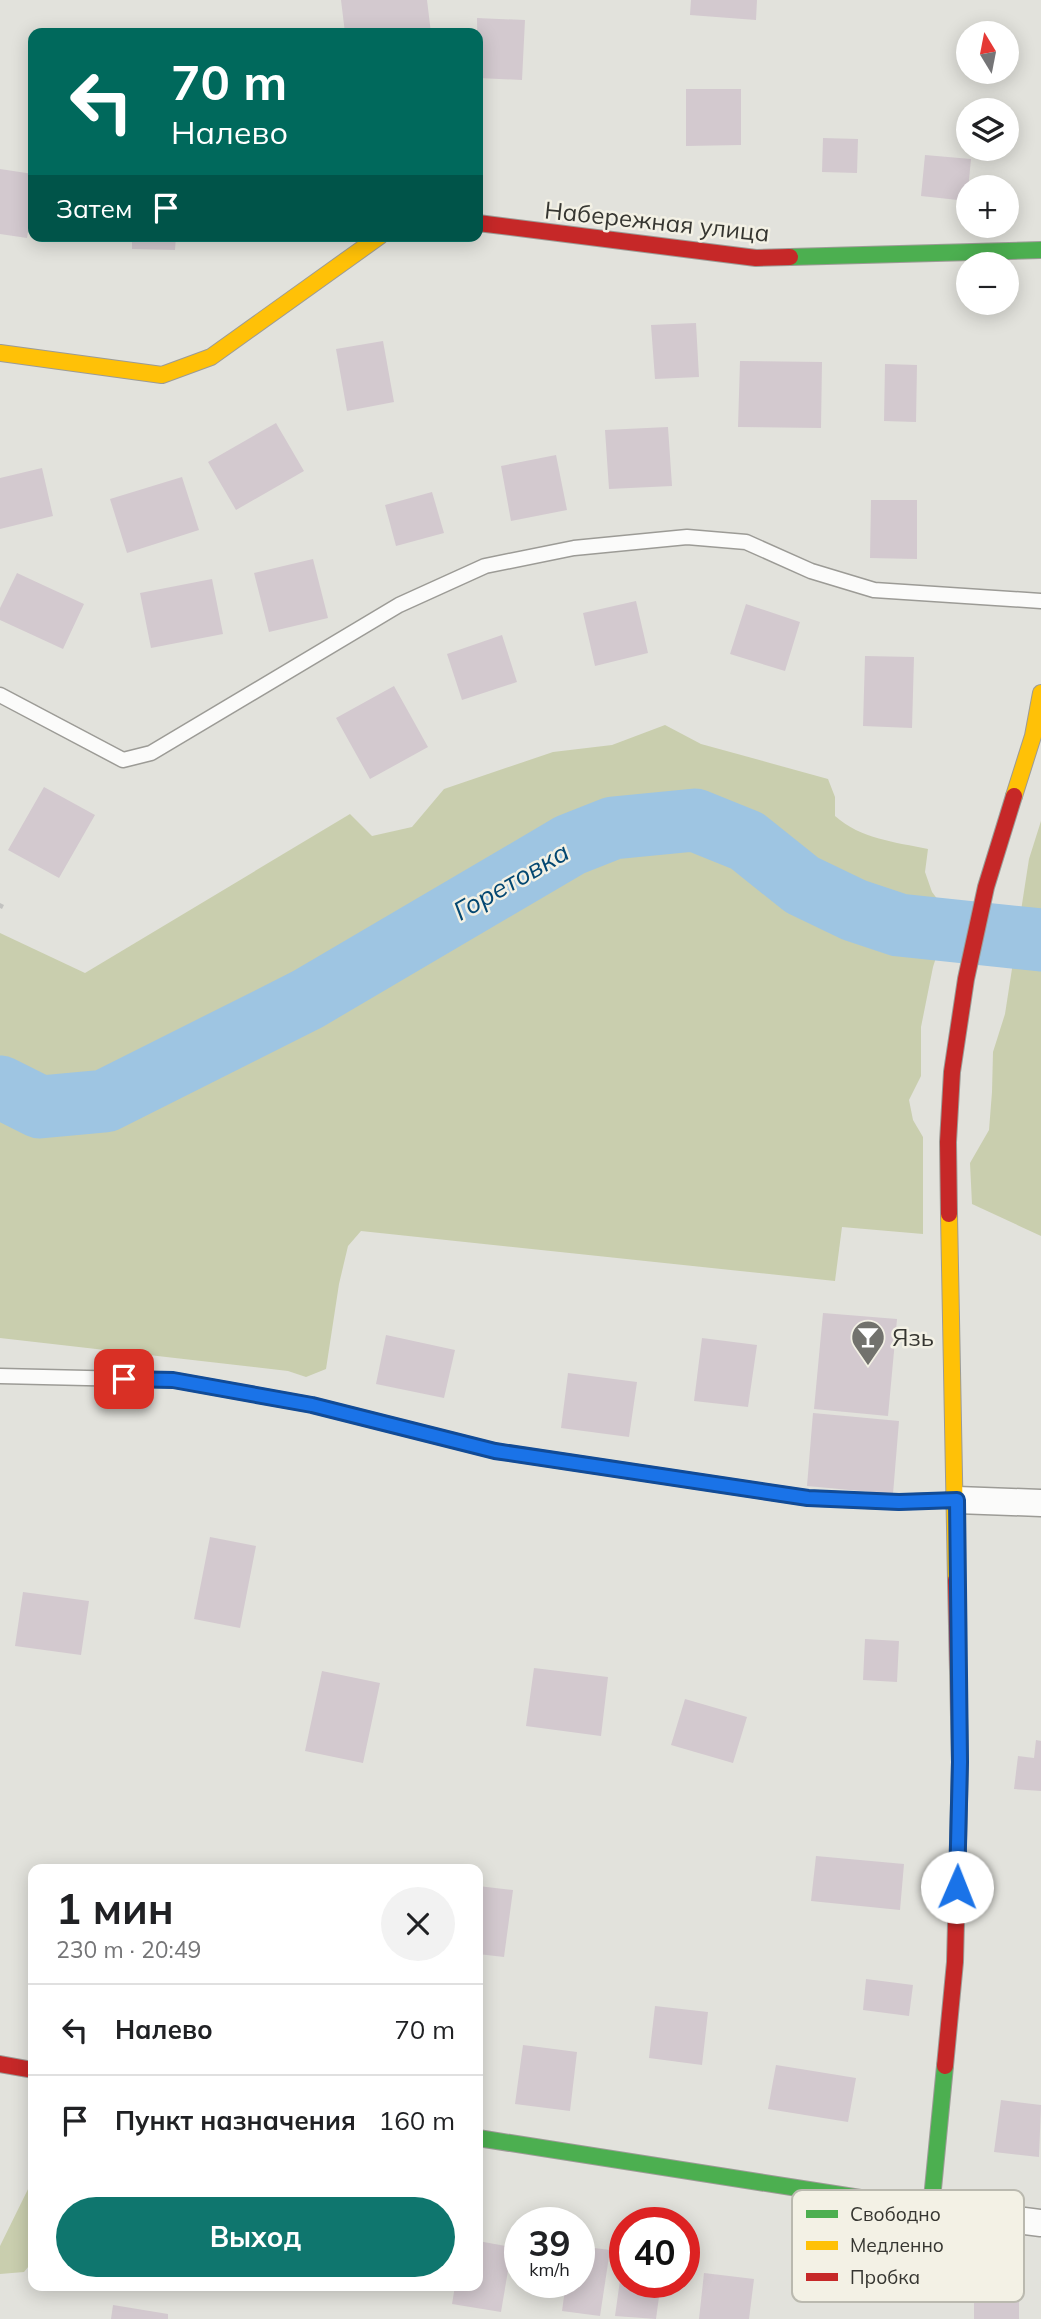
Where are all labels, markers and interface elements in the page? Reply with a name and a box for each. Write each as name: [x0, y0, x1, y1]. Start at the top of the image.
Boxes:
north arrow: [956, 21, 1018, 84]
map controls: [956, 21, 1019, 315]
text: 70 m: [171, 51, 287, 112]
icon: left: [56, 56, 147, 147]
button: layers: [956, 98, 1019, 161]
text: Налево: [171, 112, 288, 152]
button: +: [956, 175, 1019, 238]
icon: arrive: [147, 189, 185, 227]
text: Затем: [56, 192, 133, 225]
street label: Набережная улица: [543, 194, 771, 248]
button: −: [956, 252, 1019, 315]
water label: Горетовка: [447, 835, 575, 927]
bar icon: Язь: [849, 1318, 887, 1367]
place label: Язь: [892, 1322, 934, 1352]
pin: [94, 1349, 154, 1409]
icon: arrive: [105, 1360, 143, 1398]
position arrow: [920, 1850, 994, 1924]
text: 1 мин: [56, 1882, 174, 1935]
button: close: [381, 1887, 455, 1961]
text: 230 m · 20:49: [56, 1935, 201, 1964]
icon: left: [56, 2011, 94, 2049]
text: Налево: [115, 2013, 213, 2046]
text: 70 m: [394, 2013, 455, 2046]
icon: arrive: [56, 2102, 94, 2140]
text: Пункт назначения: [115, 2104, 356, 2137]
text: 160 m: [379, 2104, 455, 2137]
legend: [792, 2190, 1024, 2302]
button: Выход: [56, 2197, 455, 2277]
text: Свободно: [850, 2202, 941, 2226]
speed limit sign: 40: [609, 2207, 700, 2298]
text: 39: [528, 2221, 571, 2265]
text: Медленно: [850, 2233, 944, 2257]
text: km/h: [529, 2258, 570, 2281]
text: Пробка: [850, 2265, 920, 2289]

